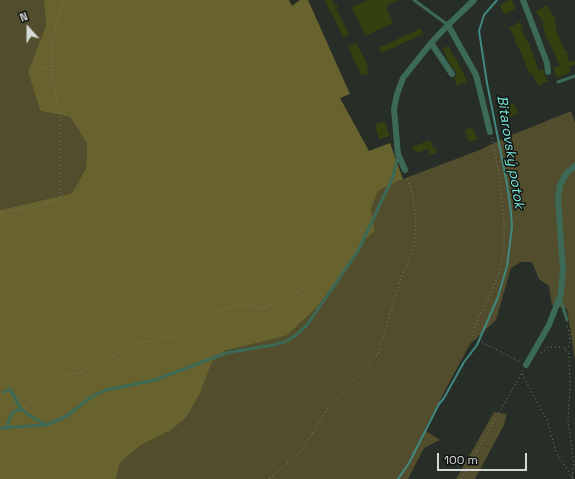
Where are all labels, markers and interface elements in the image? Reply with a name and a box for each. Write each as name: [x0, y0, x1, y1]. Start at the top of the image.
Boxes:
north arrow: [8, 8, 48, 48]
text: N: [18, 9, 30, 25]
water label: Bitarovský potok: [493, 94, 527, 210]
scale bar: [439, 445, 529, 471]
text: 100 m: [444, 452, 478, 468]

